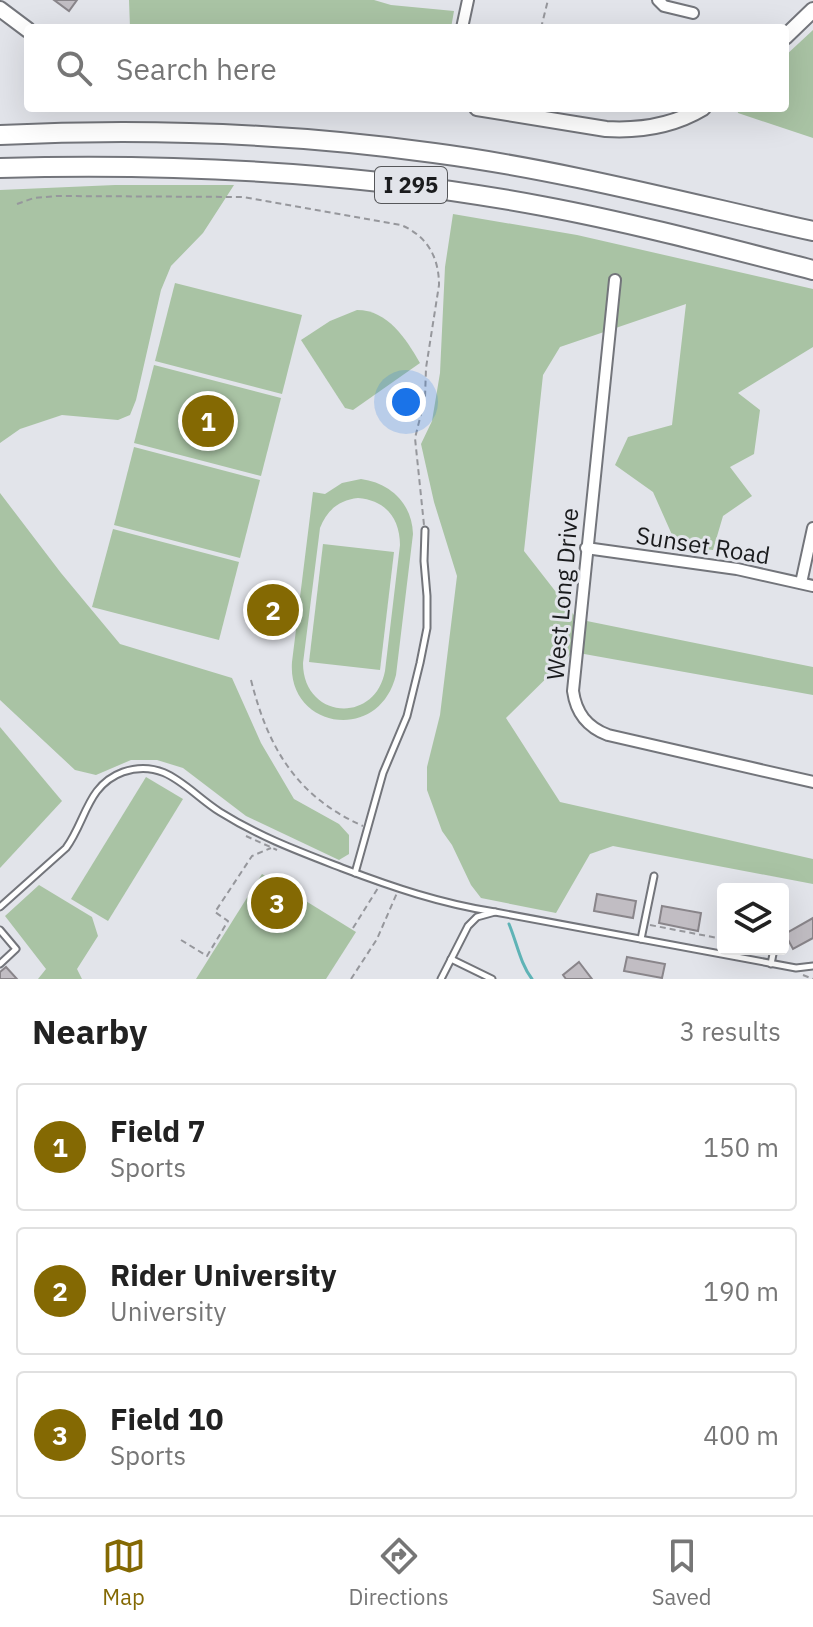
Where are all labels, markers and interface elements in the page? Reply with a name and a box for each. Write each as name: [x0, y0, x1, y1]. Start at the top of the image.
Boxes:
search box: [24, 24, 789, 112]
icon: search: [52, 46, 96, 90]
text: Search here: [116, 49, 277, 88]
road number: I 295: [375, 167, 447, 203]
your location: [386, 382, 426, 422]
pin: 1: [182, 391, 234, 451]
street label: West Long Drive: [539, 506, 585, 681]
street label: Sunset Road: [634, 519, 772, 571]
pin: 2: [247, 580, 299, 640]
pin: 3: [251, 873, 303, 933]
map controls: [717, 883, 789, 955]
button: layers: [717, 883, 789, 955]
text: Nearby: [32, 1009, 147, 1053]
text: 3 results: [679, 1014, 781, 1048]
text: Field 7: [110, 1111, 205, 1150]
text: 1: [52, 1130, 68, 1164]
text: 150 m: [703, 1130, 779, 1164]
text: Sports: [110, 1150, 186, 1184]
text: Rider University: [110, 1255, 336, 1294]
text: 2: [52, 1274, 68, 1308]
text: 190 m: [703, 1274, 779, 1308]
text: University: [110, 1294, 227, 1328]
text: Field 10: [110, 1399, 223, 1438]
text: 3: [52, 1418, 68, 1452]
text: 400 m: [703, 1418, 779, 1452]
text: Sports: [110, 1438, 186, 1472]
tab: Map: [102, 1534, 146, 1611]
tab: Directions: [349, 1534, 449, 1611]
tab: Saved: [652, 1534, 711, 1611]

